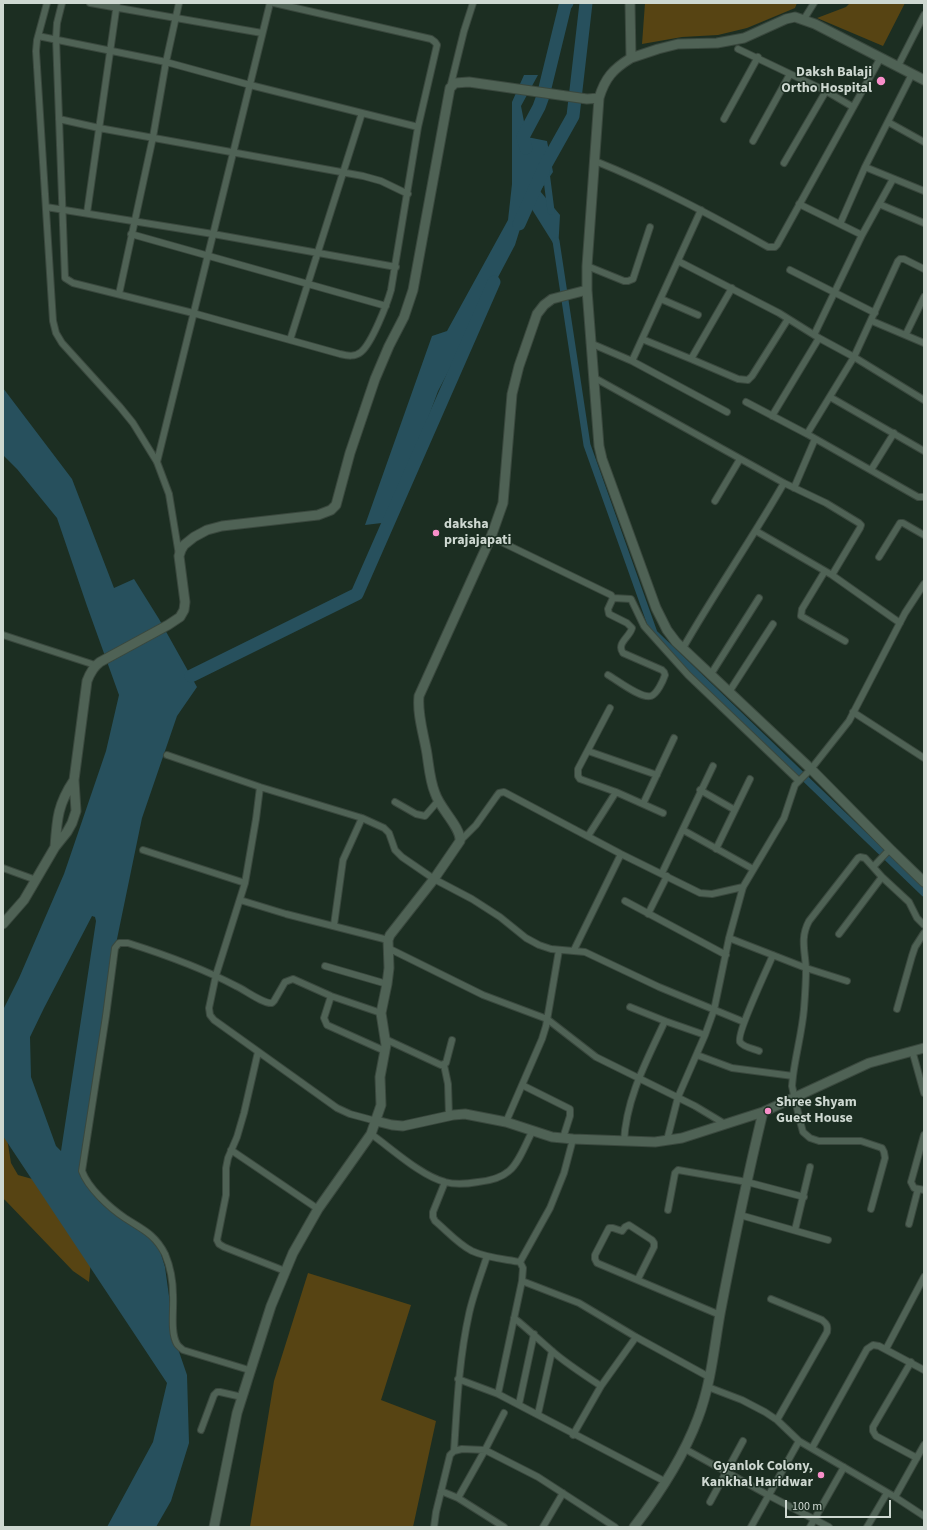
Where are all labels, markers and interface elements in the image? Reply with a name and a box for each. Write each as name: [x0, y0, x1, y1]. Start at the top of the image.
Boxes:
place label: Daksh Balaji Ortho Hospital: [781, 65, 872, 98]
marker: Daksh Balaji Ortho Hospital: [875, 75, 887, 87]
place label: daksha prajajapati: [444, 517, 511, 550]
marker: daksha prajajapati: [431, 528, 441, 538]
place label: Shree Shyam Guest House: [776, 1095, 857, 1128]
marker: Shree Shyam Guest House: [763, 1106, 773, 1116]
place label: Gyanlok Colony, Kankhal Haridwar: [701, 1459, 813, 1492]
marker: Gyanlok Colony, Kankhal Haridwar: [816, 1470, 826, 1480]
scale bar: [787, 1492, 893, 1518]
text: 100 m: [792, 1498, 822, 1515]

